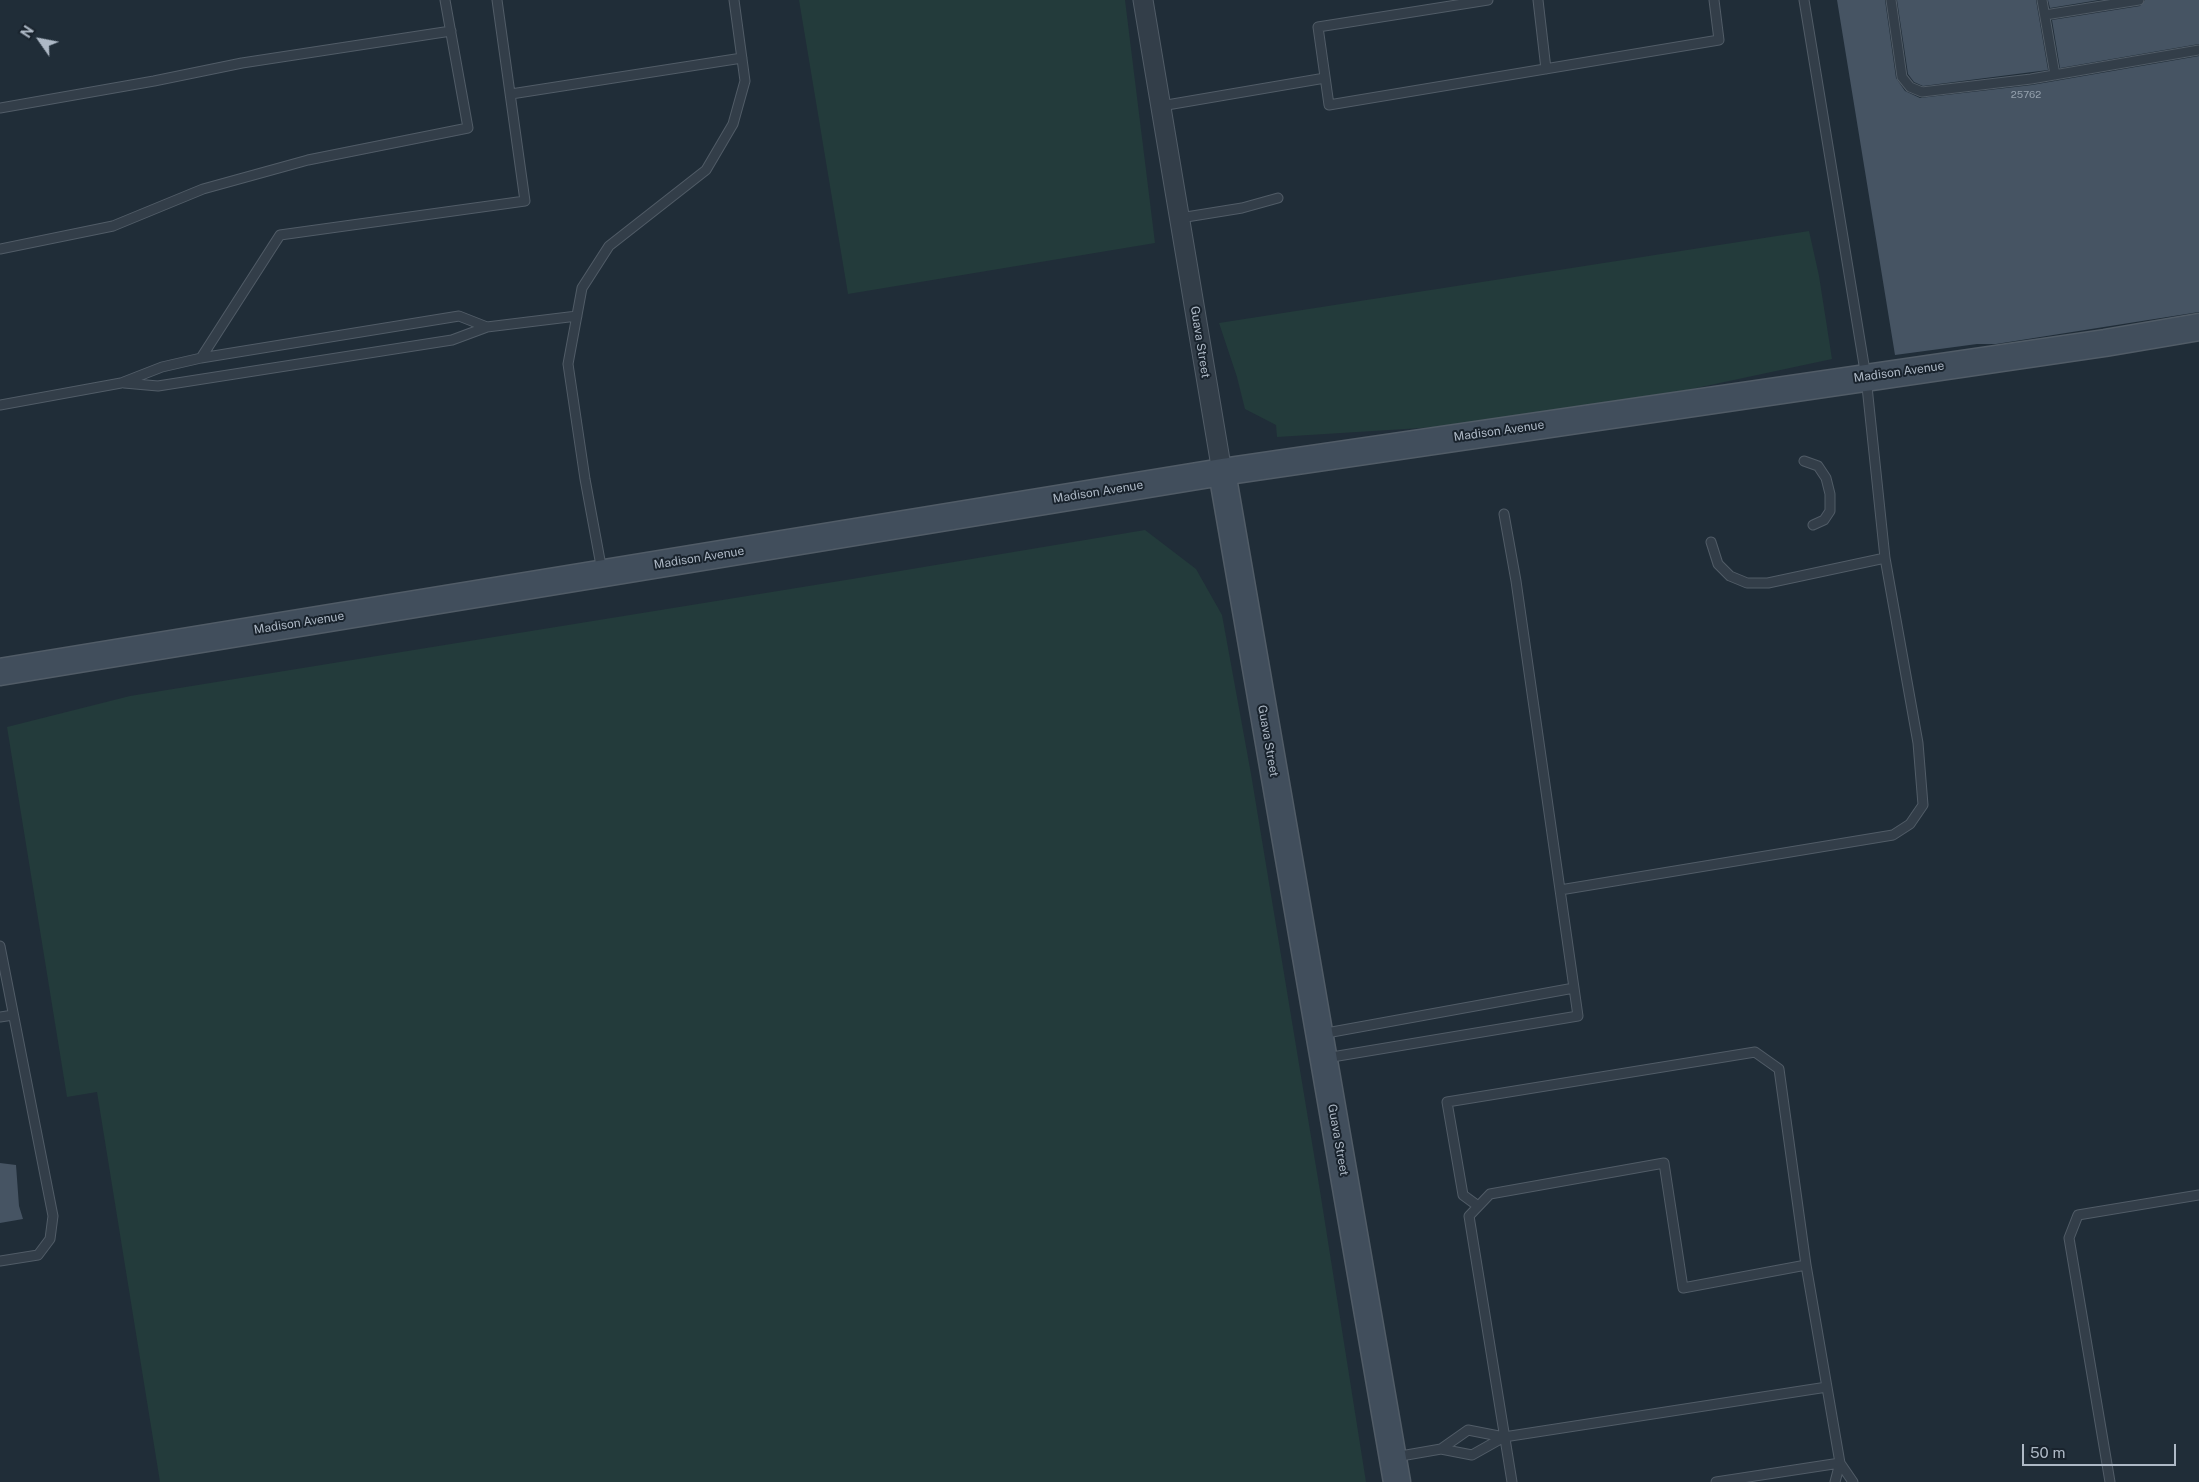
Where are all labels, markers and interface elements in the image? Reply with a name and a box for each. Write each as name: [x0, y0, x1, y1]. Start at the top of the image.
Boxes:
north arrow: [15, 15, 65, 65]
text: N: [18, 23, 37, 41]
house number: 25762: [2011, 89, 2041, 101]
street label: Guava Street: [1187, 305, 1213, 379]
street label: Madison Avenue: [1853, 359, 1945, 385]
street label: Madison Avenue: [1453, 418, 1545, 444]
street label: Madison Avenue: [1052, 478, 1144, 506]
street label: Madison Avenue: [653, 544, 745, 572]
street label: Madison Avenue: [253, 609, 345, 637]
street label: Guava Street: [1255, 704, 1281, 778]
street label: Guava Street: [1325, 1103, 1351, 1177]
scale bar: [2024, 1434, 2178, 1466]
text: 50 m: [2030, 1444, 2065, 1461]

